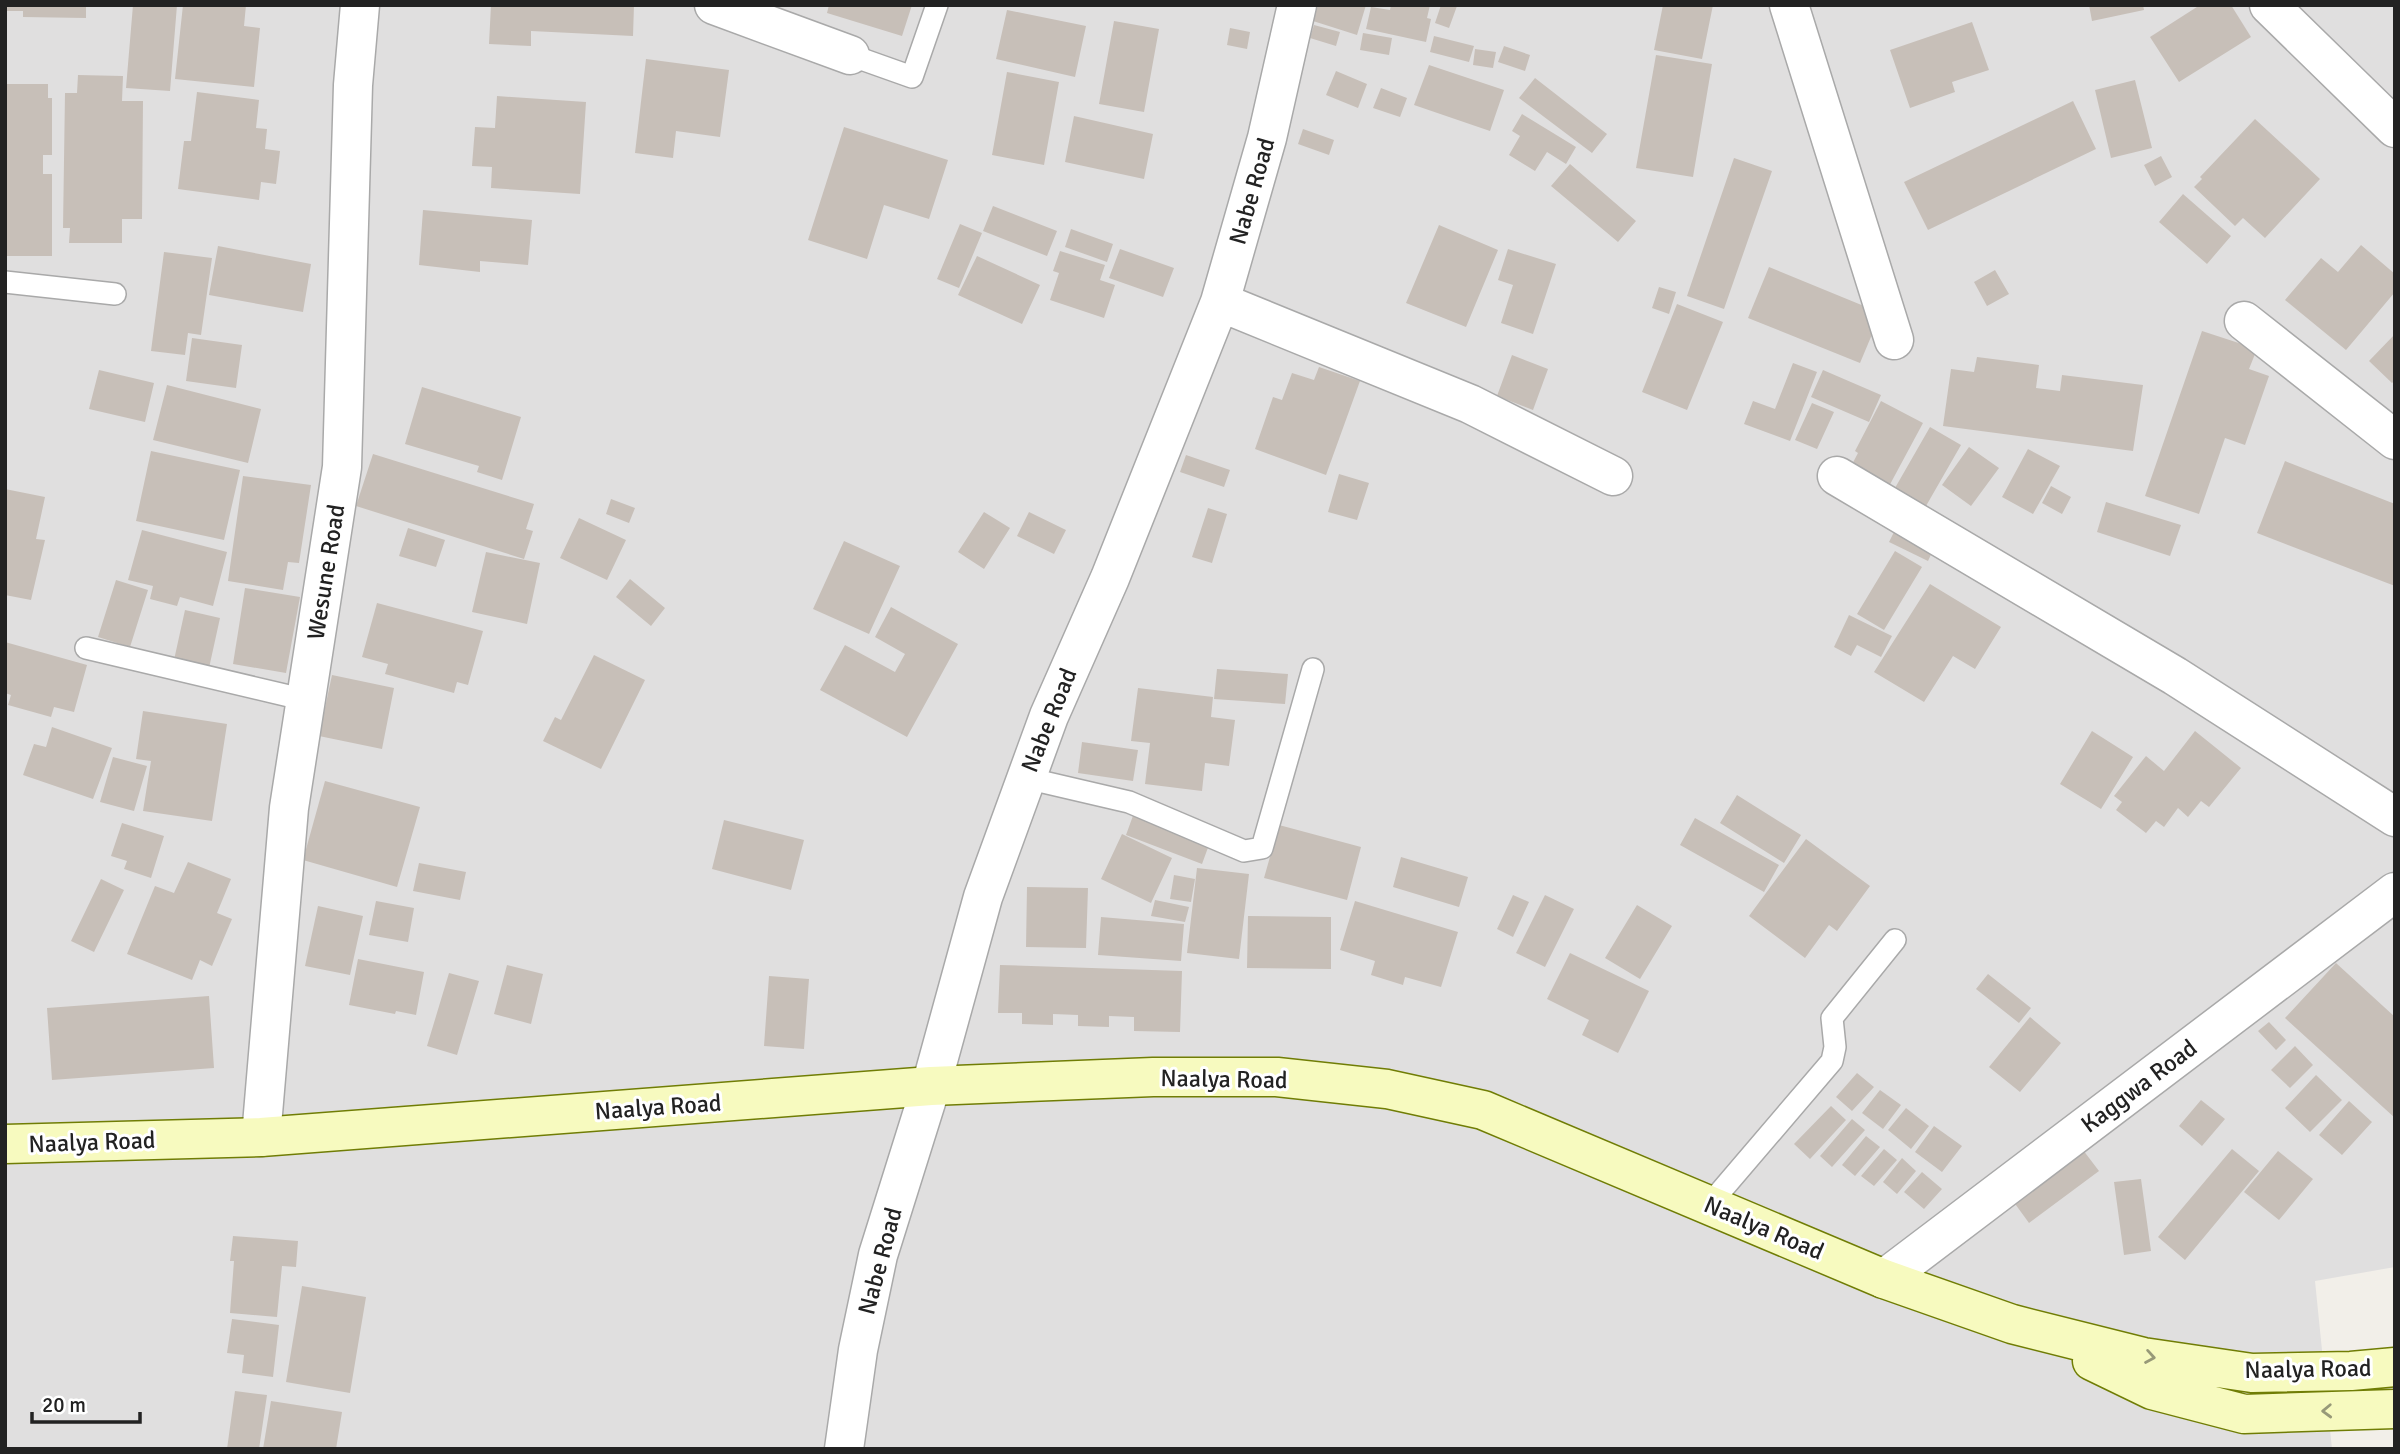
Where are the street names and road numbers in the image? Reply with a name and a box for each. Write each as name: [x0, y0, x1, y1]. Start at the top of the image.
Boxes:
street label: Nabe Road: [1222, 134, 1282, 248]
street label: Wesune Road: [300, 502, 352, 642]
street label: Nabe Road: [1015, 663, 1083, 777]
street label: Kaggwa Road: [2075, 1033, 2203, 1139]
street label: Naalya Road: [1160, 1063, 1288, 1095]
street label: Naalya Road: [594, 1088, 722, 1126]
street label: Naalya Road: [28, 1125, 156, 1159]
street label: Naalya Road: [1700, 1189, 1828, 1267]
street label: Nabe Road: [851, 1204, 909, 1318]
street label: Naalya Road: [2244, 1353, 2372, 1385]

